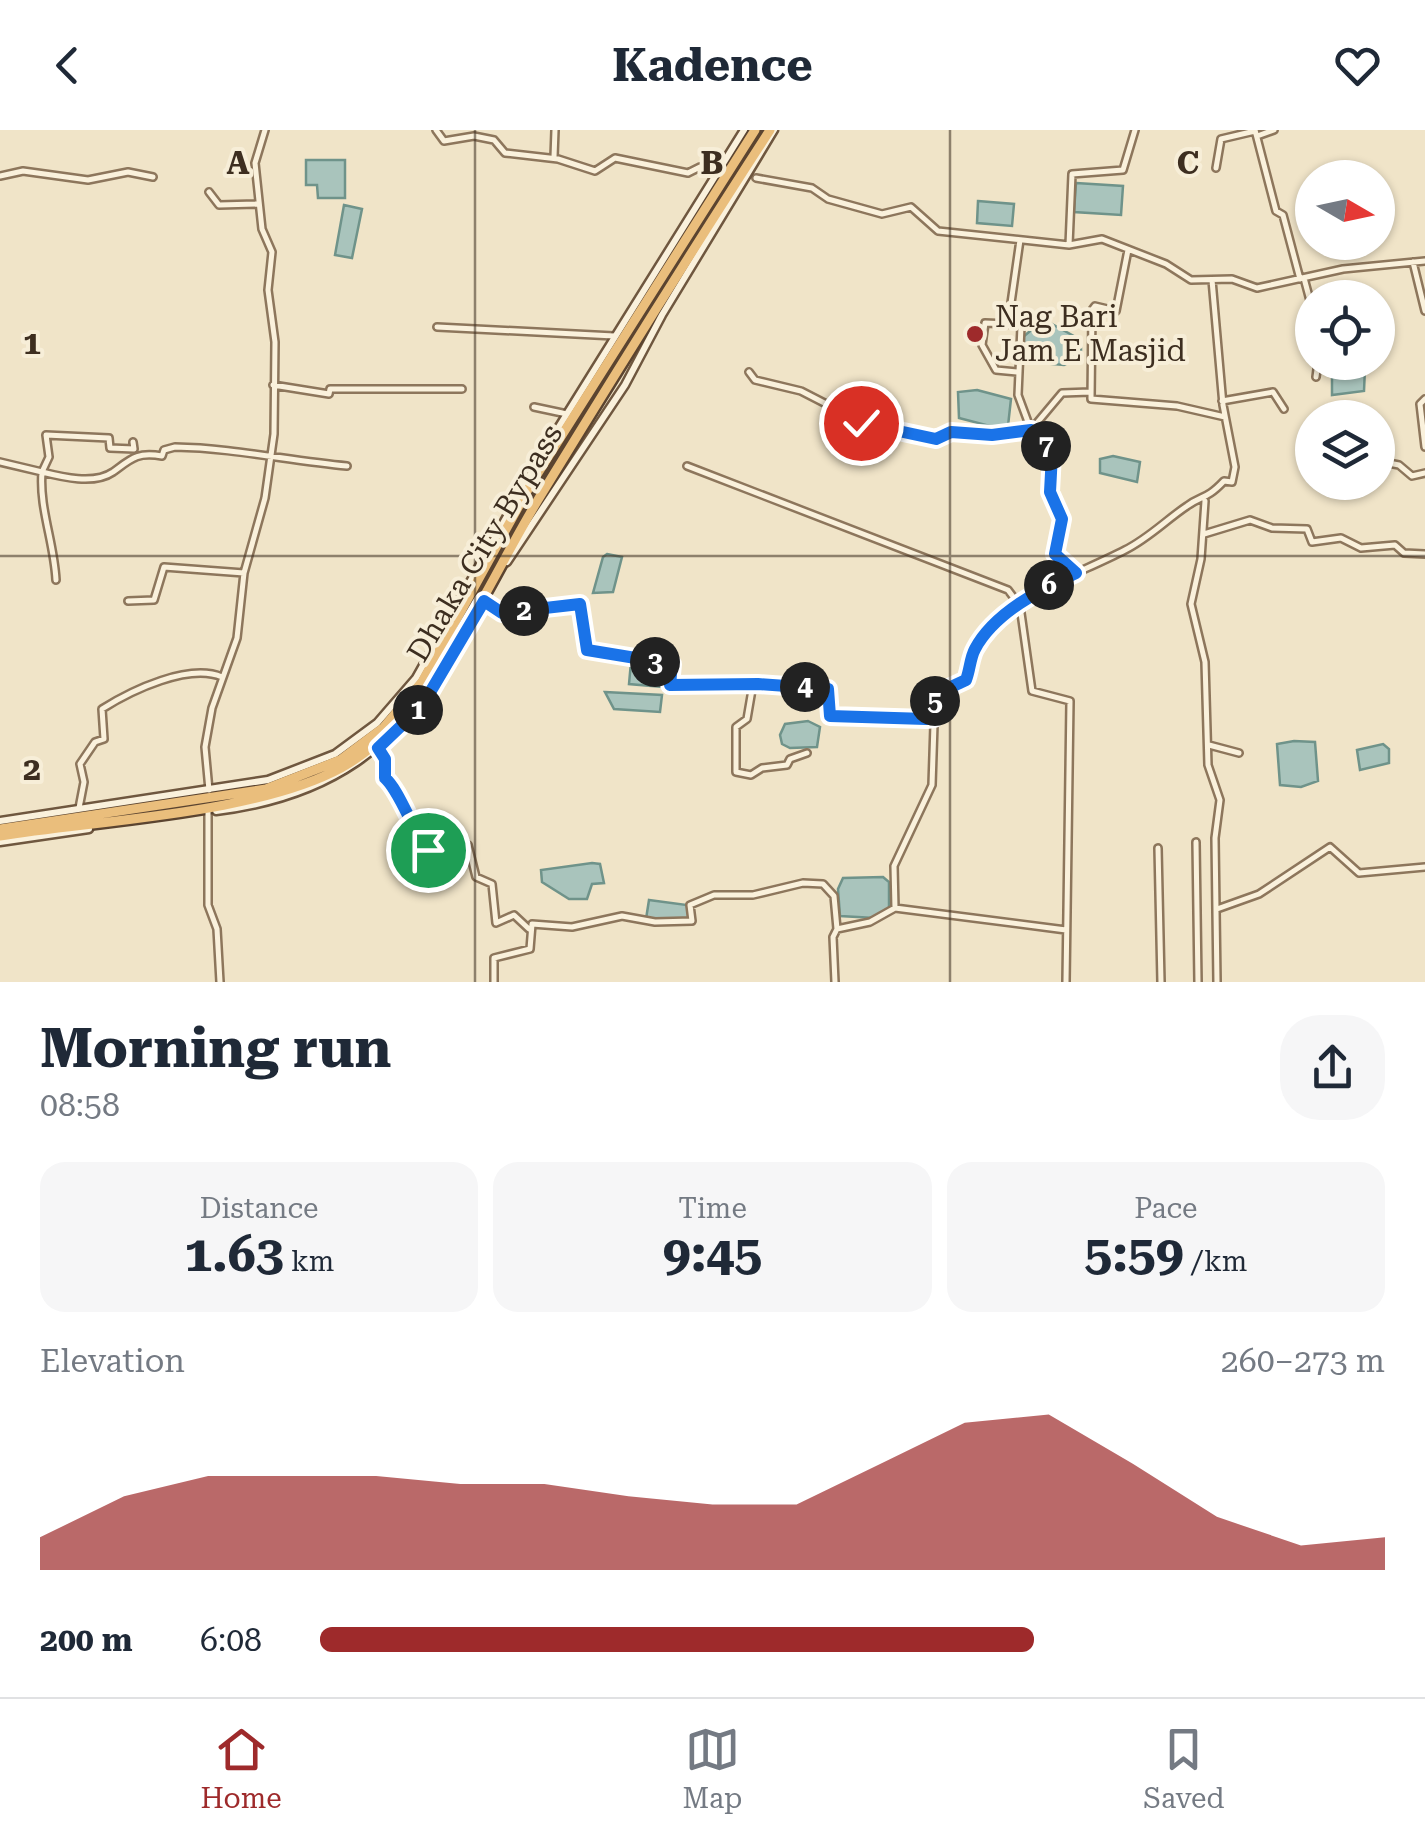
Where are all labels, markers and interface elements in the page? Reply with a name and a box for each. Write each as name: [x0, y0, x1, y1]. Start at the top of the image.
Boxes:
icon: back: [40, 38, 95, 93]
icon: heart: [1330, 38, 1385, 93]
text: Kadence: [612, 39, 813, 92]
text: A: [226, 144, 250, 182]
text: B: [700, 144, 724, 182]
text: C: [1177, 144, 1199, 182]
north arrow: [1295, 160, 1395, 260]
map controls: [1295, 160, 1395, 500]
button: locate: [1295, 280, 1395, 380]
place label: Nag Bari Jam E Masjid: [995, 299, 1186, 368]
marker: Nag Bari Jam E Masjid: [964, 323, 986, 345]
text: 1: [23, 324, 41, 362]
pin: [819, 381, 904, 466]
icon: check: [834, 396, 889, 451]
button: layers: [1295, 400, 1395, 500]
street label: Dhaka City Bypass: [400, 418, 569, 668]
pin: 7: [1021, 421, 1071, 471]
text: 7: [1038, 429, 1054, 462]
pin: 6: [1024, 560, 1074, 610]
text: 6: [1041, 568, 1057, 601]
pin: 2: [499, 586, 549, 636]
text: 2: [516, 594, 532, 627]
pin: 3: [630, 637, 680, 687]
text: 3: [647, 645, 663, 678]
pin: 4: [780, 662, 830, 712]
text: 4: [797, 670, 813, 703]
pin: 5: [910, 676, 960, 726]
text: 5: [927, 684, 943, 717]
pin: 1: [393, 685, 443, 735]
text: 1: [410, 693, 426, 726]
text: 2: [23, 750, 41, 788]
pin: [386, 808, 471, 893]
icon: arrive: [401, 823, 456, 878]
button: share: [1280, 1015, 1385, 1120]
text: Morning run: [40, 1016, 391, 1080]
text: 08:58: [40, 1086, 120, 1124]
text: Distance: [200, 1192, 318, 1225]
text: Time: [678, 1192, 747, 1225]
text: Pace: [1134, 1192, 1197, 1225]
text: 1.63: [184, 1225, 284, 1283]
text: 9:45: [663, 1225, 762, 1283]
text: 5:59: [1084, 1225, 1184, 1283]
text: km: [284, 1245, 334, 1278]
text: /km: [1184, 1245, 1247, 1278]
text: Elevation: [40, 1342, 185, 1380]
text: 260–273 m: [1221, 1342, 1385, 1380]
text: 200 m: [40, 1621, 133, 1659]
text: 6:08: [200, 1621, 262, 1659]
tab: Home: [200, 1722, 282, 1815]
tab: Map: [683, 1722, 742, 1815]
tab: Saved: [1143, 1722, 1225, 1815]

